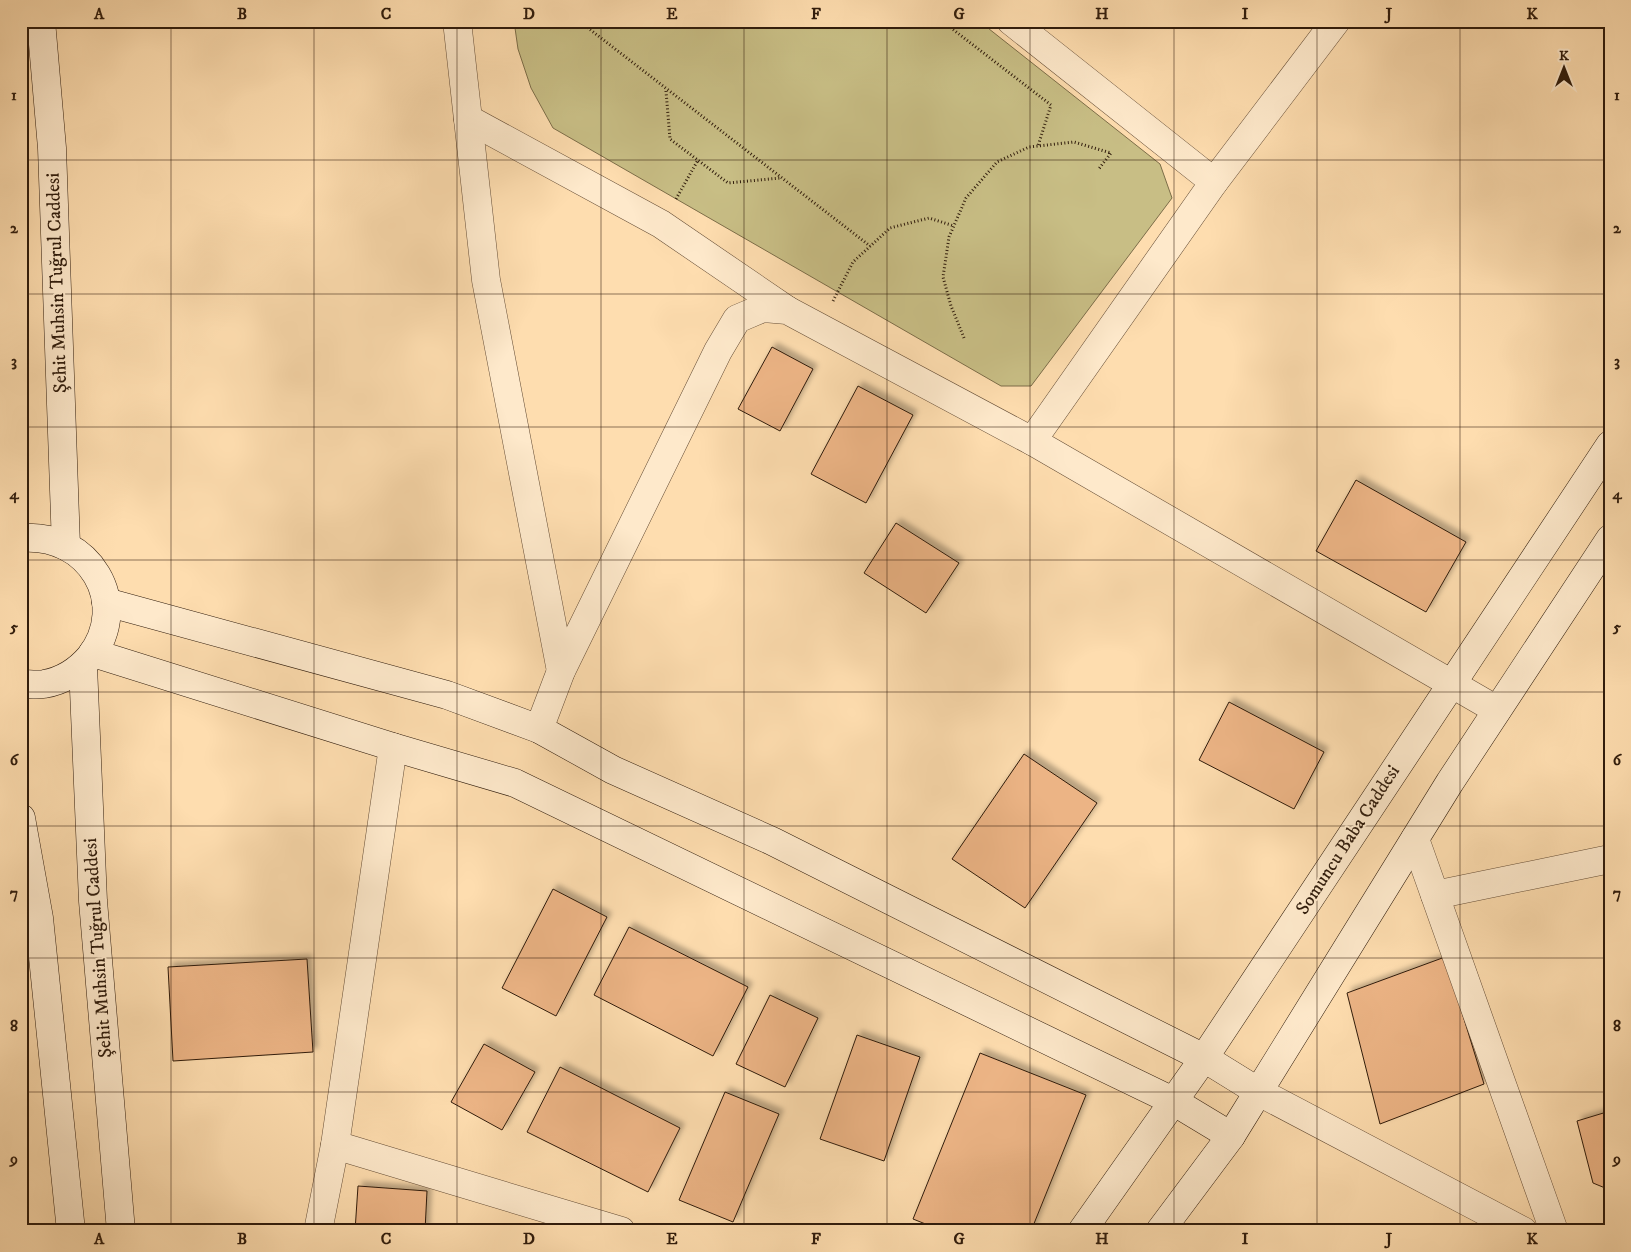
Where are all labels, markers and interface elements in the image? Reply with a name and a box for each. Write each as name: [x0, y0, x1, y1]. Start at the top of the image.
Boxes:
text: A: [93, 4, 105, 24]
text: B: [237, 4, 247, 24]
text: C: [381, 4, 391, 24]
text: D: [523, 4, 535, 24]
text: E: [666, 4, 678, 24]
text: F: [811, 4, 821, 24]
text: G: [953, 4, 965, 24]
text: H: [1095, 4, 1109, 24]
text: I: [1242, 4, 1249, 24]
text: J: [1384, 4, 1393, 24]
text: K: [1526, 4, 1538, 24]
north arrow: [1538, 42, 1588, 92]
text: K: [1559, 47, 1570, 65]
text: 1: [11, 85, 17, 105]
text: 1: [1614, 85, 1620, 105]
street label: Şehit Muhsin Tuğrul Caddesi: [42, 172, 72, 394]
text: 2: [10, 218, 19, 238]
text: 2: [1613, 218, 1622, 238]
text: 3: [11, 351, 17, 371]
text: 3: [1614, 351, 1620, 371]
text: 4: [8, 484, 19, 504]
text: 4: [1611, 484, 1622, 504]
text: 5: [9, 617, 18, 637]
text: 5: [1612, 617, 1621, 637]
text: 6: [10, 750, 20, 770]
text: 6: [1613, 750, 1623, 770]
street label: Somuncu Baba Caddesi: [1291, 761, 1405, 919]
street label: Şehit Muhsin Tuğrul Caddesi: [79, 837, 117, 1059]
text: 7: [10, 883, 18, 903]
text: 7: [1613, 883, 1621, 903]
text: 8: [10, 1016, 18, 1036]
text: 8: [1613, 1016, 1621, 1036]
text: 9: [9, 1149, 18, 1169]
text: 9: [1612, 1149, 1621, 1169]
text: A: [93, 1229, 105, 1249]
text: B: [237, 1229, 247, 1249]
text: C: [381, 1229, 391, 1249]
text: D: [523, 1229, 535, 1249]
text: E: [666, 1229, 678, 1249]
text: F: [811, 1229, 821, 1249]
text: G: [953, 1229, 965, 1249]
text: H: [1095, 1229, 1109, 1249]
text: I: [1242, 1229, 1249, 1249]
text: J: [1384, 1229, 1393, 1249]
text: K: [1526, 1229, 1538, 1249]

